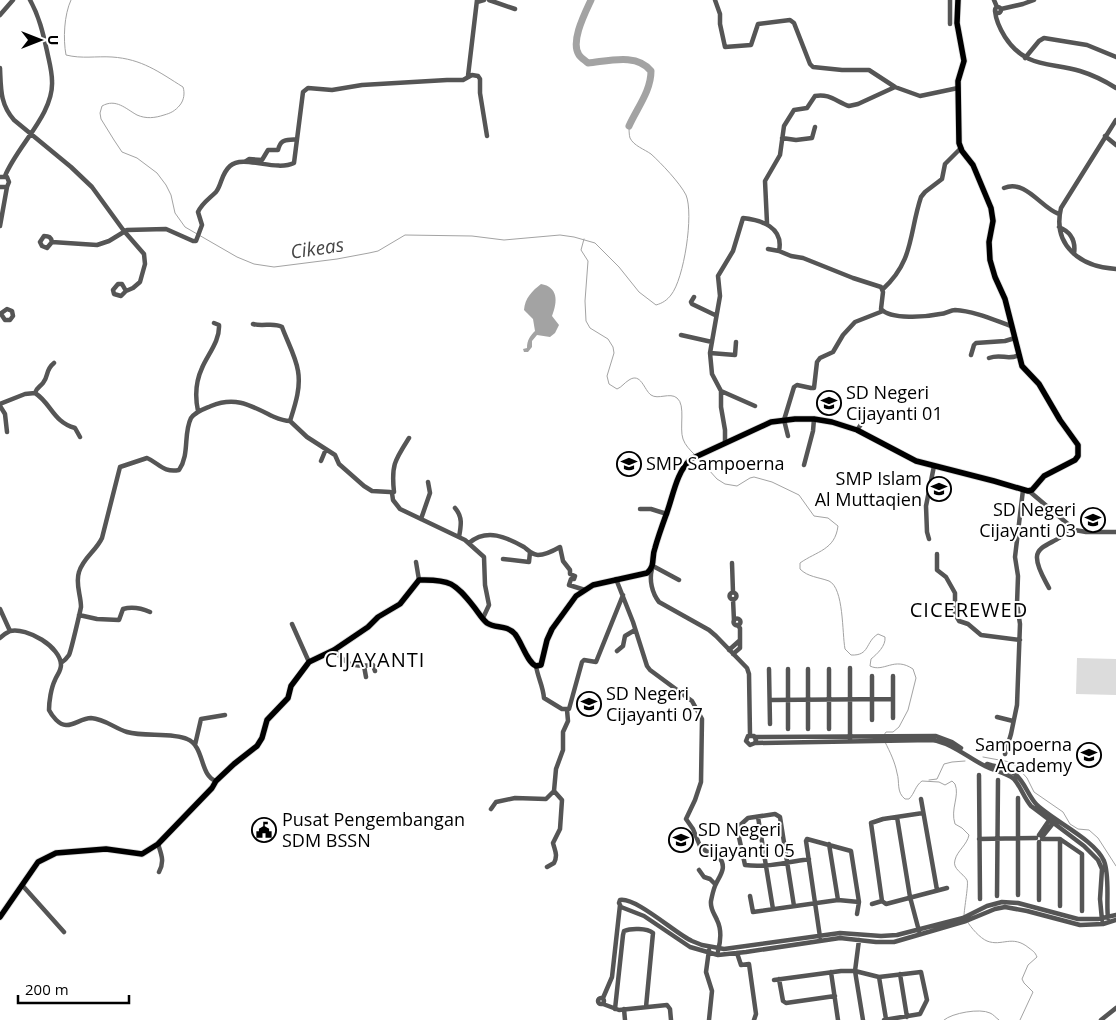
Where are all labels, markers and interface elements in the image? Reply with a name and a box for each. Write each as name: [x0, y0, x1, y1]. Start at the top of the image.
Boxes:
north arrow: [15, 15, 65, 65]
text: U: [44, 35, 63, 45]
water label: Cikeas: [289, 231, 345, 265]
place label: SD Negeri Cijayanti 01: [846, 380, 943, 425]
school or university icon: SD Negeri Cijayanti 01: [816, 390, 842, 416]
school or university icon: SMP Sampoerna: [616, 451, 642, 477]
place label: SMP Sampoerna: [646, 451, 784, 475]
place label: SMP Islam Al Muttaqien: [815, 466, 922, 511]
school or university icon: SMP Islam Al Muttaqien: [926, 476, 952, 502]
place label: SD Negeri Cijayanti 03: [979, 497, 1076, 542]
school or university icon: SD Negeri Cijayanti 03: [1080, 507, 1106, 533]
district label: CICEREWED: [910, 596, 1028, 623]
district label: CIJAYANTI: [325, 646, 425, 673]
place label: SD Negeri Cijayanti 07: [606, 681, 703, 726]
school or university icon: SD Negeri Cijayanti 07: [576, 691, 602, 717]
place label: Sampoerna Academy: [975, 732, 1073, 777]
school or university icon: Sampoerna Academy: [1076, 742, 1102, 768]
place label: Pusat Pengembangan SDM BSSN: [282, 807, 465, 852]
public building icon: Pusat Pengembangan SDM BSSN: [251, 817, 277, 843]
place label: SD Negeri Cijayanti 05: [698, 817, 795, 862]
school or university icon: SD Negeri Cijayanti 05: [668, 827, 694, 853]
scale bar: [18, 972, 129, 1004]
text: 200 m: [25, 979, 69, 999]

